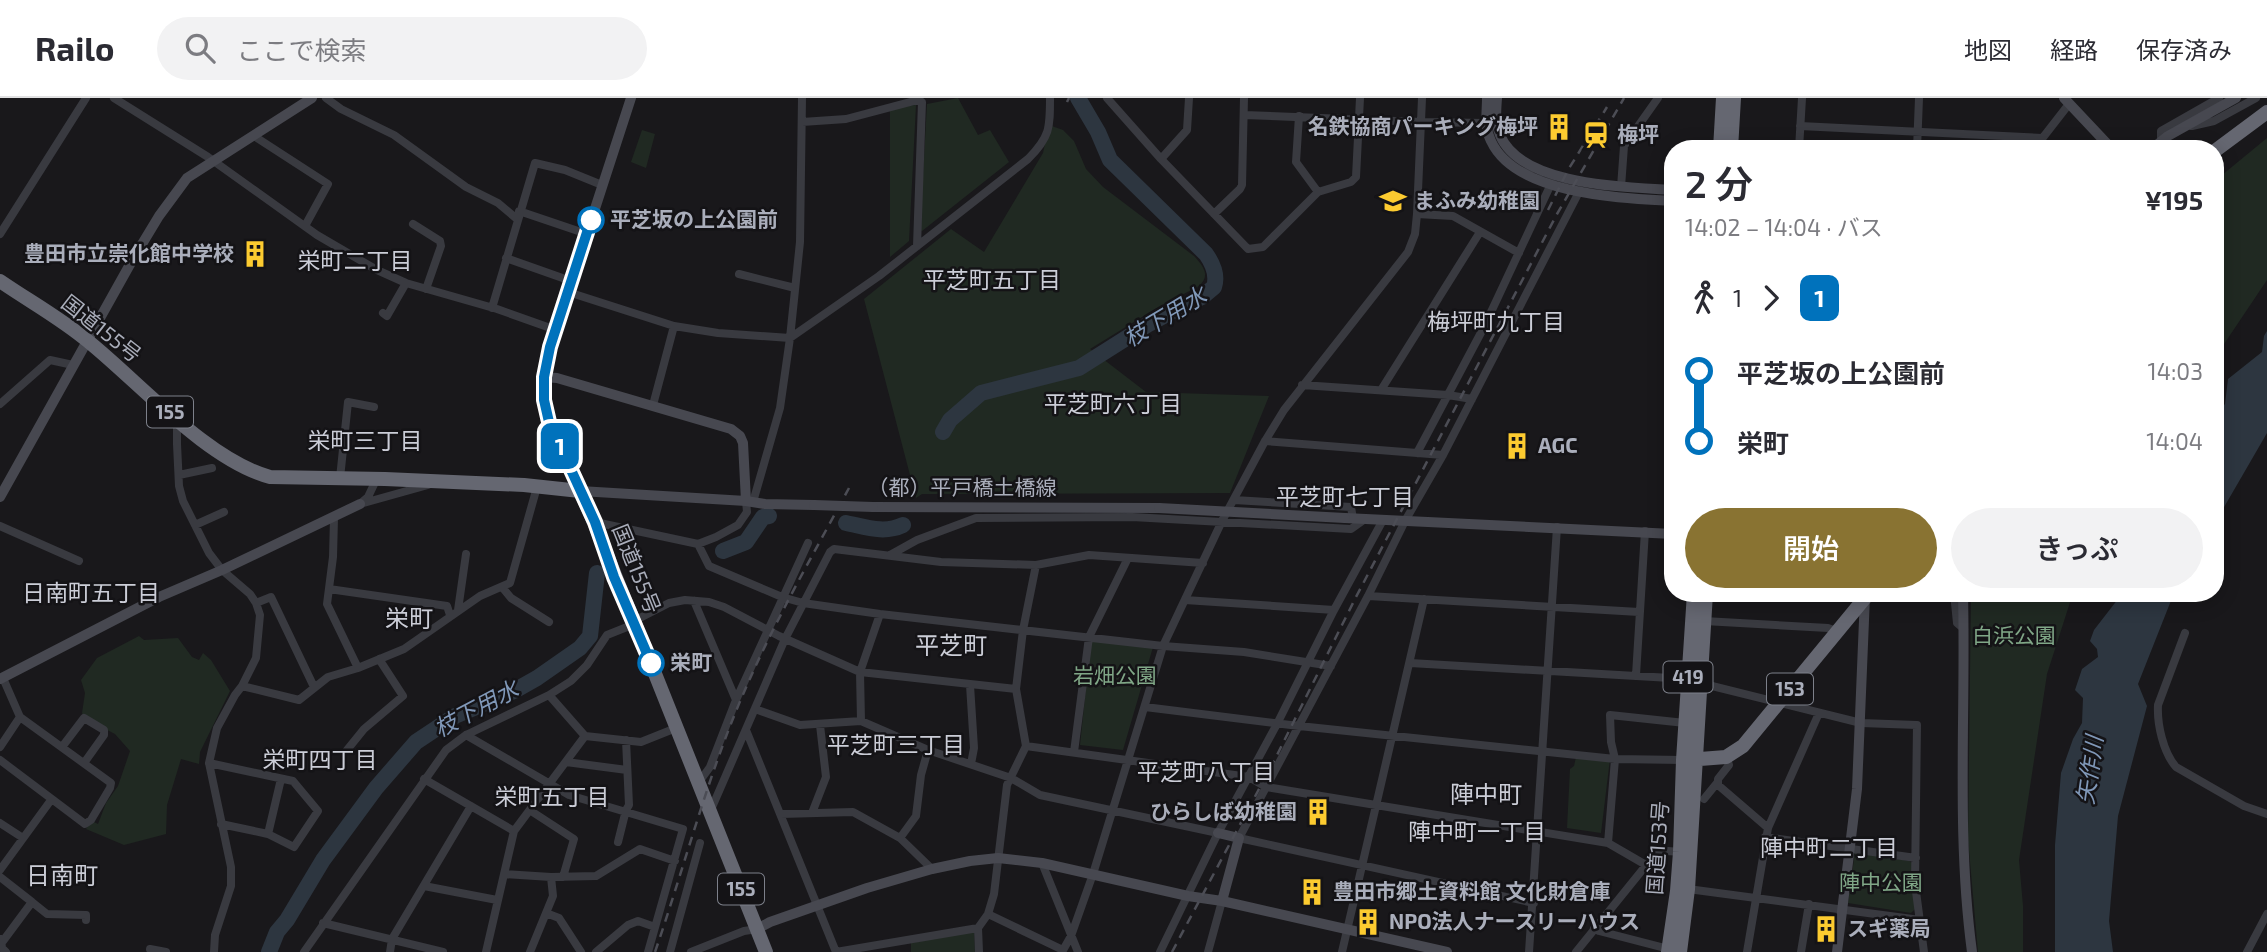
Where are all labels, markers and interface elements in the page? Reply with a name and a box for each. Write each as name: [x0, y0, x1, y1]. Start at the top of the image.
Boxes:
search box: [157, 17, 647, 80]
text: Railo: [35, 28, 115, 68]
icon: search: [181, 29, 219, 67]
text: ここで検索: [237, 34, 367, 65]
text: 地図: [1964, 35, 2012, 64]
text: 経路: [2050, 35, 2098, 64]
text: 保存済み: [2136, 35, 2232, 64]
building icon: 名鉄協商パーキング梅坪: [1544, 112, 1574, 142]
place label: 名鉄協商パーキング梅坪: [1308, 113, 1538, 138]
station icon: 梅坪: [1581, 120, 1611, 150]
place label: 梅坪: [1617, 121, 1659, 146]
text: 2 分: [1685, 160, 1753, 206]
text: ¥195: [2145, 184, 2203, 215]
school or university icon: まふみ幼稚園: [1378, 186, 1408, 216]
place label: まふみ幼稚園: [1414, 187, 1540, 212]
place label: 平芝坂の上公園前: [610, 206, 778, 231]
marker: 平芝坂の上公園前: [578, 207, 604, 233]
text: 14:02 – 14:04 · バス: [1685, 213, 1883, 241]
building icon: 豊田市立崇化館中学校: [240, 239, 270, 269]
place label: 豊田市立崇化館中学校: [24, 240, 234, 265]
district label: 栄町二丁目: [298, 246, 413, 274]
district label: 平芝町五丁目: [923, 265, 1061, 293]
water label: 枝下用水: [1118, 279, 1214, 352]
icon: walk: [1685, 279, 1723, 317]
icon: forward: [1752, 279, 1790, 317]
text: 1: [1814, 283, 1825, 312]
text: 1: [1733, 284, 1742, 312]
street label: 国道155号: [57, 289, 147, 367]
district label: 梅坪町九丁目: [1427, 307, 1565, 335]
text: 平芝坂の上公園前: [1737, 357, 1945, 388]
text: 14:03: [2148, 357, 2203, 385]
district label: 平芝町六丁目: [1044, 389, 1182, 417]
road number: 155: [147, 396, 193, 428]
line badge: 1: [537, 423, 583, 469]
district label: 栄町三丁目: [308, 426, 423, 454]
text: 栄町: [1737, 427, 1789, 458]
text: 14:04: [2146, 427, 2203, 455]
text: 1: [555, 431, 565, 460]
building icon: AGC: [1502, 431, 1532, 461]
place label: AGC: [1538, 432, 1578, 457]
street label: （都）平戸橋土橋線: [868, 474, 1057, 499]
district label: 平芝町七丁目: [1276, 482, 1414, 510]
button: 開始: [1685, 508, 1937, 588]
button: きっぷ: [1951, 508, 2203, 588]
street label: 国道155号: [608, 520, 667, 617]
district label: 日南町五丁目: [22, 578, 160, 606]
district label: 栄町: [385, 603, 433, 632]
park label: 白浜公園: [1972, 622, 2056, 647]
district label: 平芝町: [915, 630, 987, 659]
place label: 栄町: [670, 649, 712, 674]
marker: 栄町: [638, 650, 664, 676]
park label: 岩畑公園: [1073, 662, 1157, 687]
road number: 419: [1664, 662, 1712, 692]
water label: 枝下用水: [428, 673, 525, 742]
road number: 153: [1767, 674, 1813, 704]
district label: 平芝町三丁目: [827, 730, 965, 758]
water label: 矢作川: [2070, 731, 2108, 806]
district label: 栄町四丁目: [263, 745, 378, 773]
district label: 平芝町八丁目: [1137, 757, 1275, 785]
district label: 陣中町: [1450, 779, 1522, 808]
district label: 栄町五丁目: [495, 782, 610, 810]
building icon: ひらしば幼稚園: [1303, 797, 1333, 827]
place label: ひらしば幼稚園: [1150, 798, 1297, 823]
street label: 国道153号: [1641, 800, 1672, 896]
district label: 陣中町一丁目: [1408, 817, 1546, 845]
district label: 陣中町二丁目: [1760, 833, 1898, 861]
district label: 日南町: [26, 860, 98, 889]
park label: 陣中公園: [1839, 869, 1923, 894]
road number: 155: [718, 874, 764, 904]
building icon: 豊田市郷土資料館 文化財倉庫: [1297, 877, 1327, 907]
place label: 豊田市郷土資料館 文化財倉庫: [1333, 878, 1611, 903]
building icon: NPO法人ナースリーハウス: [1353, 907, 1383, 937]
place label: NPO法人ナースリーハウス: [1389, 908, 1640, 933]
building icon: スギ薬局: [1811, 914, 1841, 944]
place label: スギ薬局: [1847, 915, 1931, 940]

